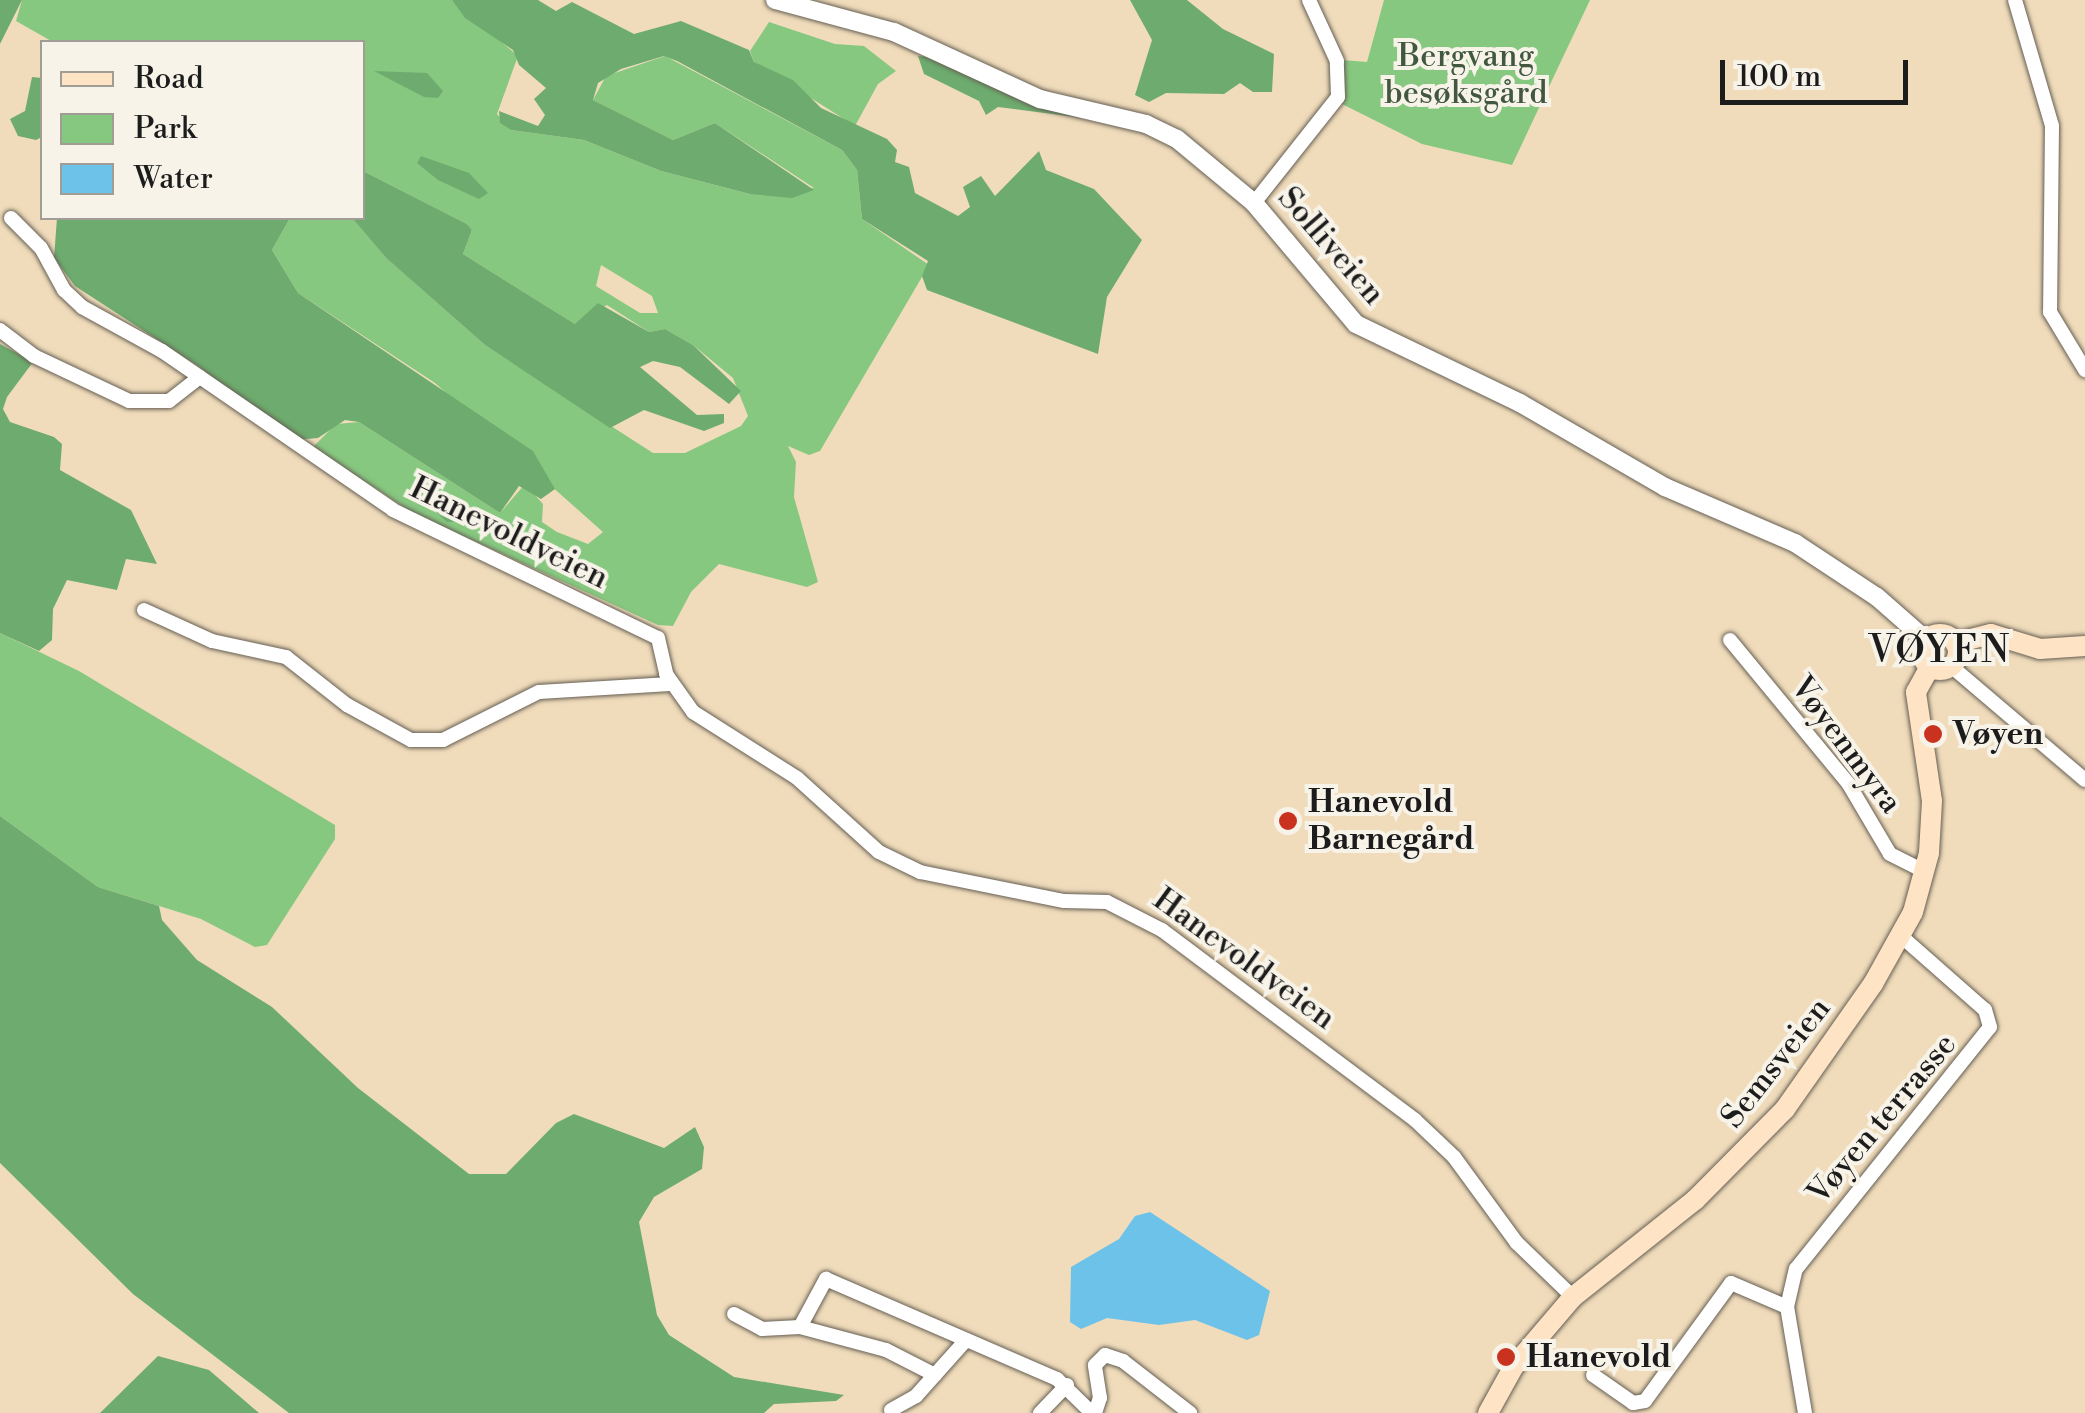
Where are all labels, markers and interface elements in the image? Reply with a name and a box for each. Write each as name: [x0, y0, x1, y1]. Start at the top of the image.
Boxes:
park label: Bergvang besøksgård: [1385, 38, 1547, 113]
legend: [40, 40, 365, 220]
scale bar: [1725, 40, 1912, 102]
text: 100 m: [1737, 58, 1821, 96]
text: Road: [134, 60, 204, 98]
text: Park: [134, 110, 196, 148]
text: Water: [134, 160, 213, 198]
street label: Solliveien: [1270, 179, 1392, 313]
street label: Hanevoldveien: [404, 469, 614, 597]
district label: VØYEN: [1868, 628, 2012, 674]
street label: Vøyenmyra: [1782, 669, 1910, 821]
place label: Vøyen: [1953, 715, 2043, 753]
marker: Vøyen: [1922, 723, 1944, 745]
place label: Hanevold Barnegård: [1308, 784, 1474, 859]
marker: Hanevold Barnegård: [1277, 810, 1299, 832]
street label: Hanevoldveien: [1146, 880, 1342, 1038]
street label: Semsveien: [1713, 990, 1839, 1136]
street label: Vøyen terrasse: [1800, 1026, 1964, 1212]
place label: Hanevold: [1526, 1338, 1671, 1376]
marker: Hanevold: [1495, 1346, 1517, 1368]

